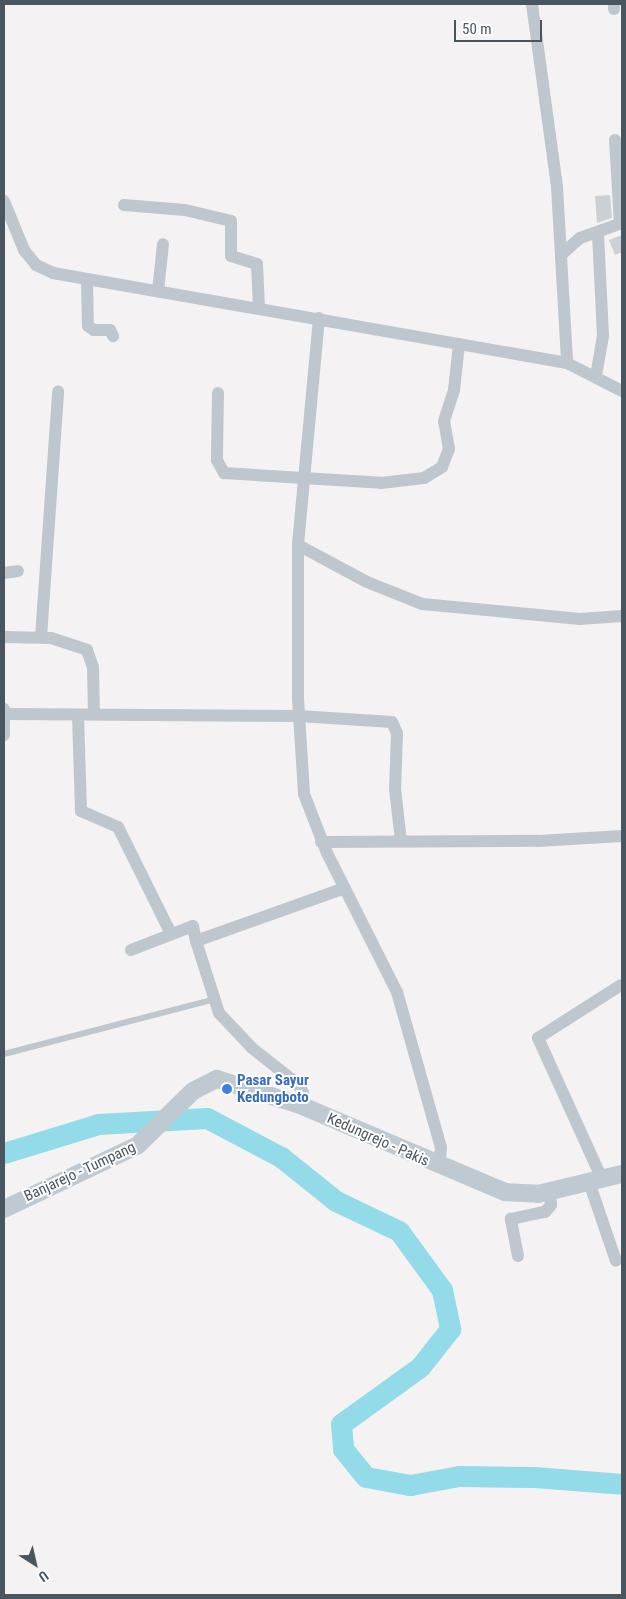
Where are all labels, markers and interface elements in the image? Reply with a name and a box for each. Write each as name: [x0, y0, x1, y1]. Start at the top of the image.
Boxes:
scale bar: [456, 10, 544, 42]
text: 50 m: [462, 20, 492, 38]
place label: Pasar Sayur Kedungboto: [237, 1071, 309, 1106]
marker: Pasar Sayur Kedungboto: [221, 1083, 233, 1095]
street label: Kedungrejo - Pakis: [324, 1109, 432, 1171]
street label: Banjarejo - Tumpang: [21, 1138, 139, 1206]
north arrow: [10, 1539, 60, 1589]
text: U: [36, 1567, 51, 1585]

